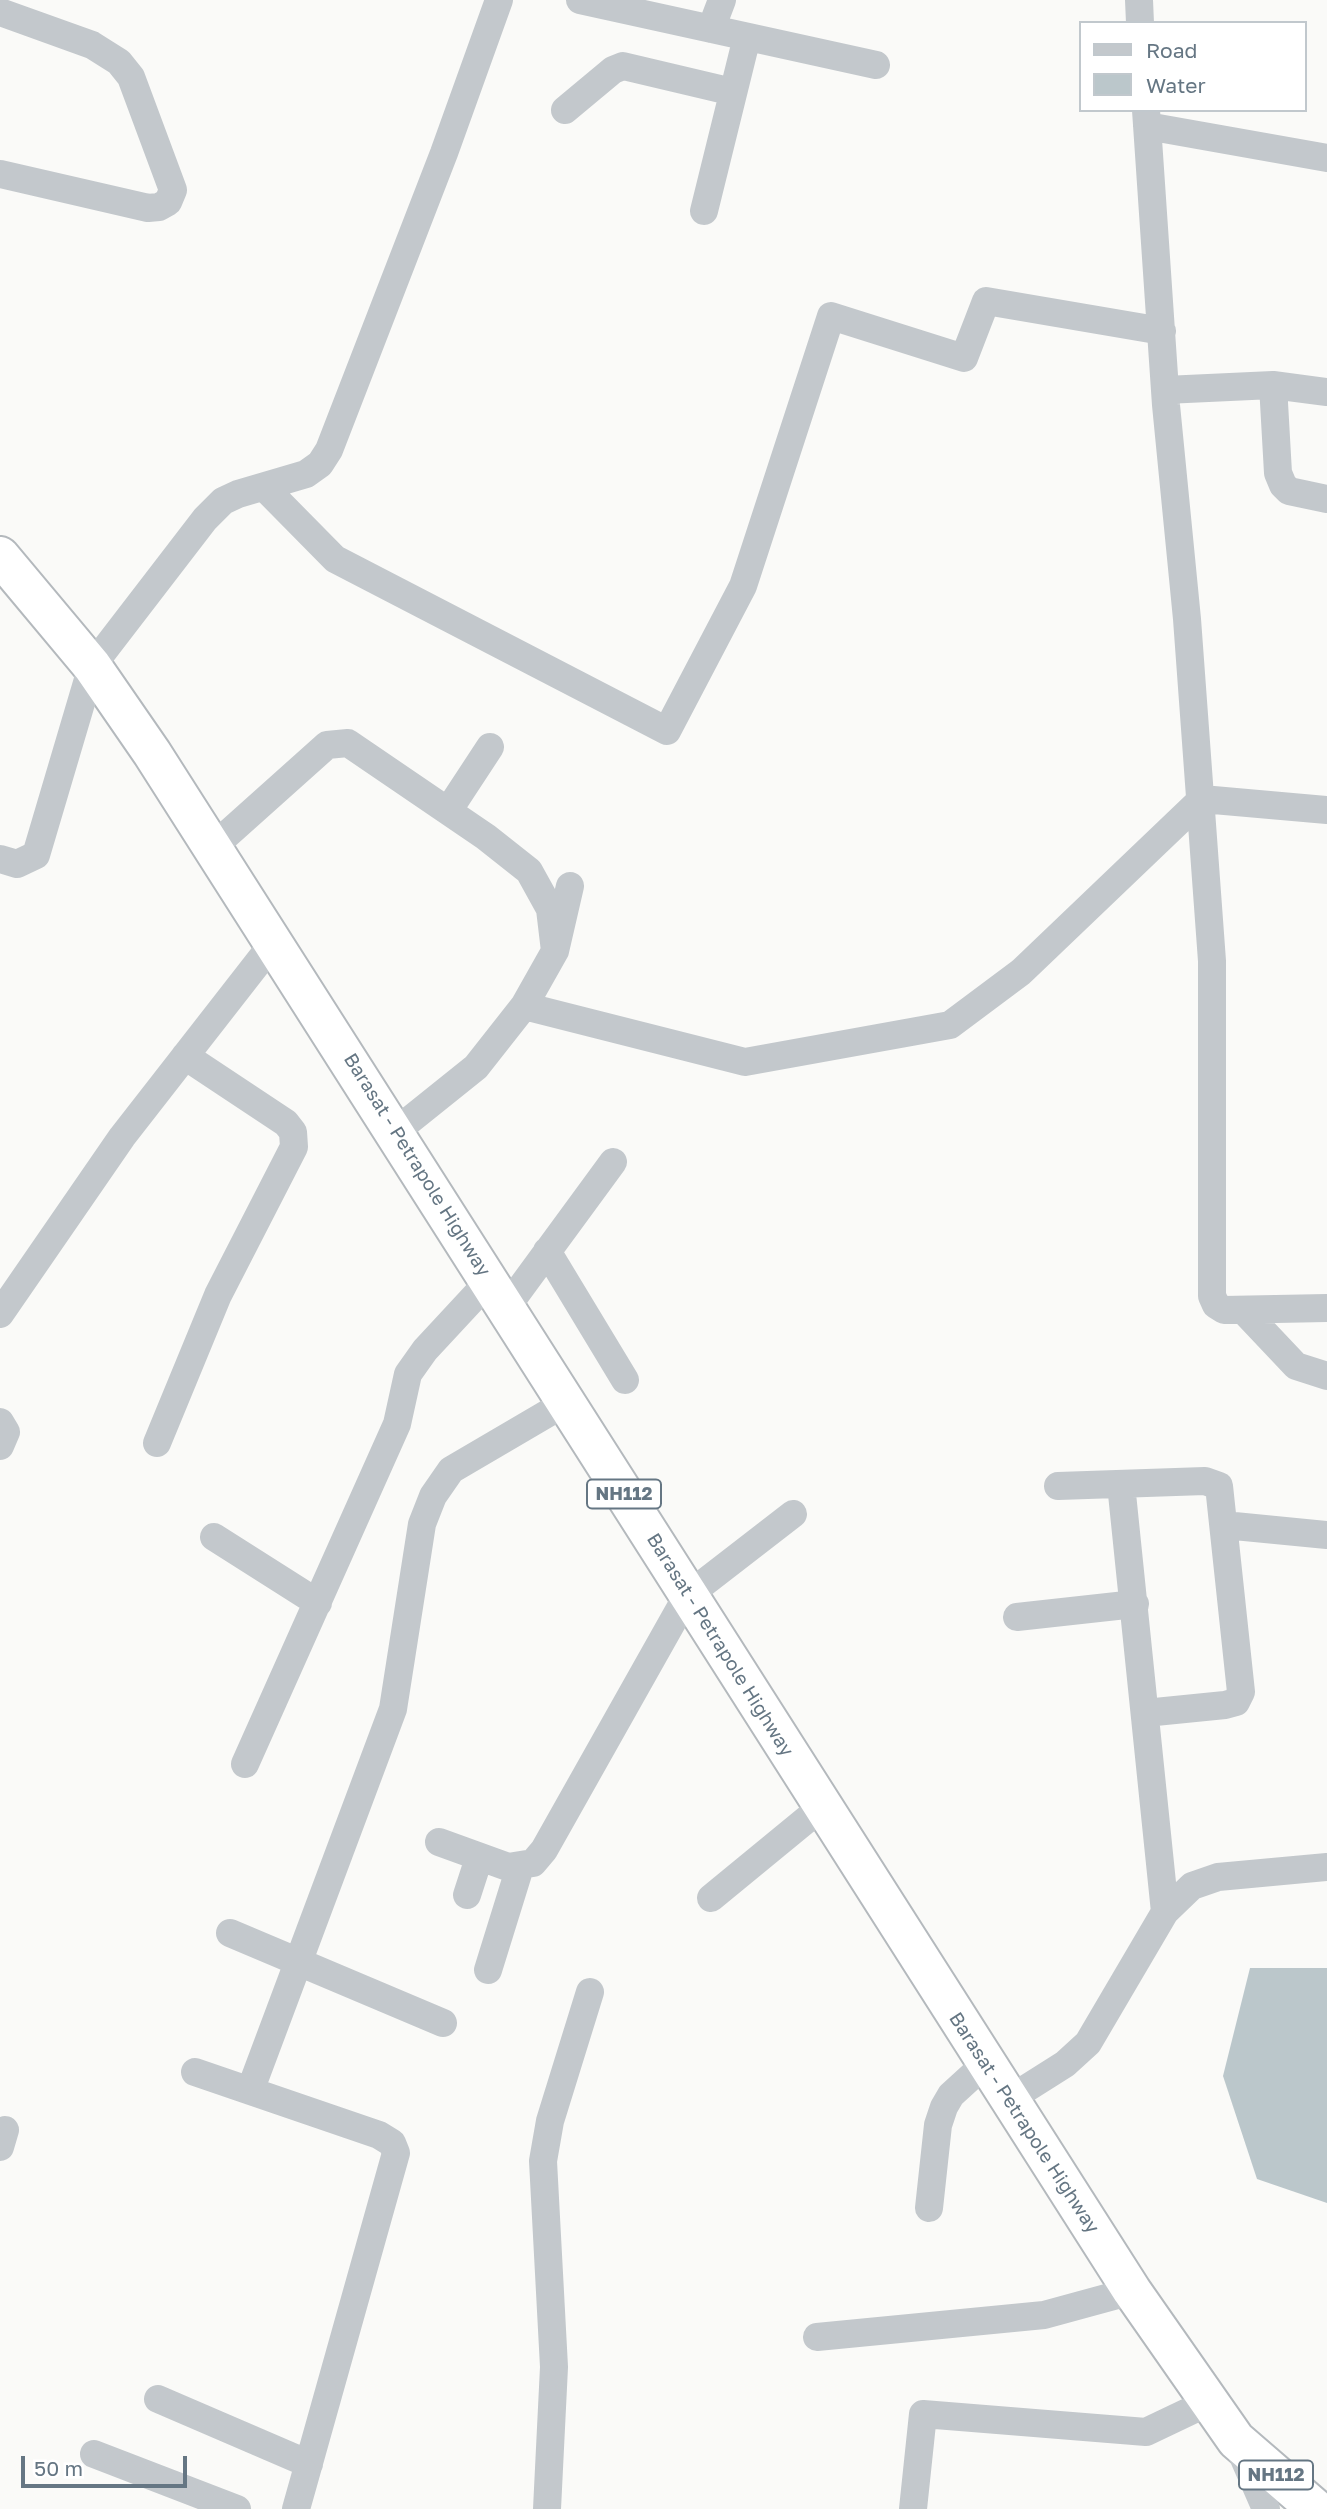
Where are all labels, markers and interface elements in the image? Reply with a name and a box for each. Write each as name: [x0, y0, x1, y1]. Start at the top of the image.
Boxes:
legend: [1078, 21, 1306, 112]
text: Road: [1146, 37, 1197, 63]
text: Water: [1146, 72, 1206, 98]
street label: Barasat - Petrapole Highway: [339, 1049, 495, 1281]
road number: NH112: [587, 1479, 661, 1508]
street label: Barasat - Petrapole Highway: [642, 1529, 798, 1761]
street label: Barasat - Petrapole Highway: [944, 2008, 1104, 2238]
scale bar: [24, 2442, 191, 2486]
text: 50 m: [34, 2455, 83, 2481]
road number: NH112: [1239, 2460, 1313, 2490]

